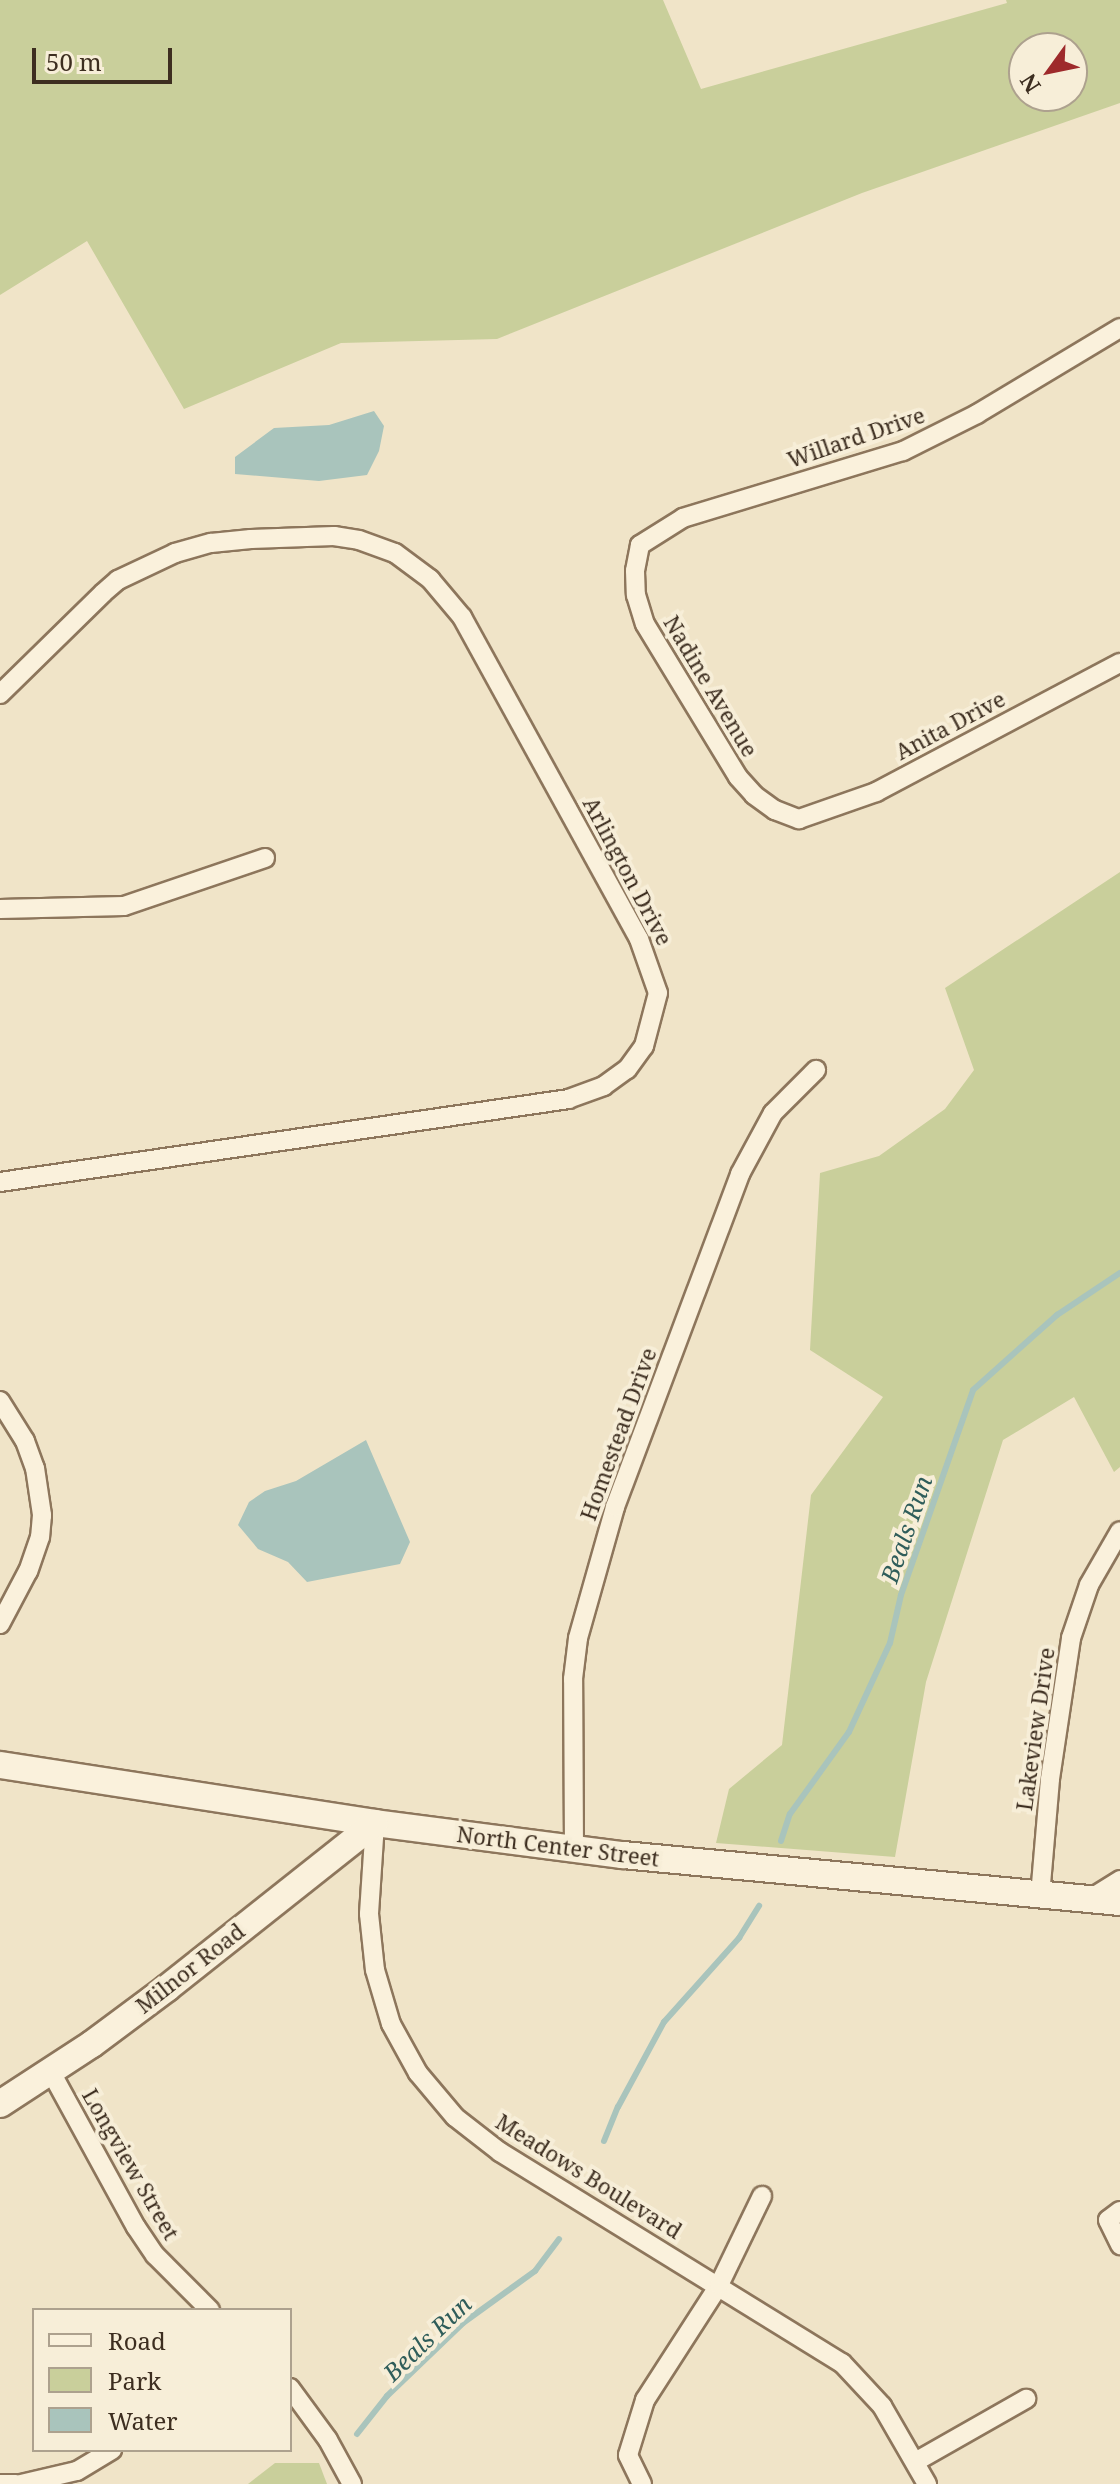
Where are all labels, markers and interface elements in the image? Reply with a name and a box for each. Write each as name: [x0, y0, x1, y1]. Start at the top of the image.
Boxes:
scale bar: [36, 32, 176, 82]
north arrow: [1008, 32, 1088, 112]
text: 50 m: [46, 45, 102, 78]
text: N: [1012, 69, 1047, 99]
street label: Willard Drive: [784, 401, 928, 473]
street label: Nadine Avenue: [658, 611, 764, 761]
street label: Anita Drive: [891, 685, 1009, 765]
street label: Arlington Drive: [578, 792, 678, 950]
street label: Homestead Drive: [575, 1344, 661, 1524]
water label: Beals Run: [874, 1472, 938, 1586]
street label: Lakeview Drive: [1010, 1646, 1060, 1812]
street label: North Center Street: [455, 1820, 661, 1872]
street label: Milnor Road: [130, 1917, 250, 2019]
street label: Longview Street: [77, 2084, 185, 2244]
street label: Meadows Boulevard: [491, 2108, 687, 2244]
water label: Beals Run: [377, 2289, 477, 2387]
legend: [32, 2308, 292, 2452]
text: Road: [108, 2324, 166, 2357]
text: Park: [108, 2364, 161, 2397]
text: Water: [108, 2404, 178, 2437]

